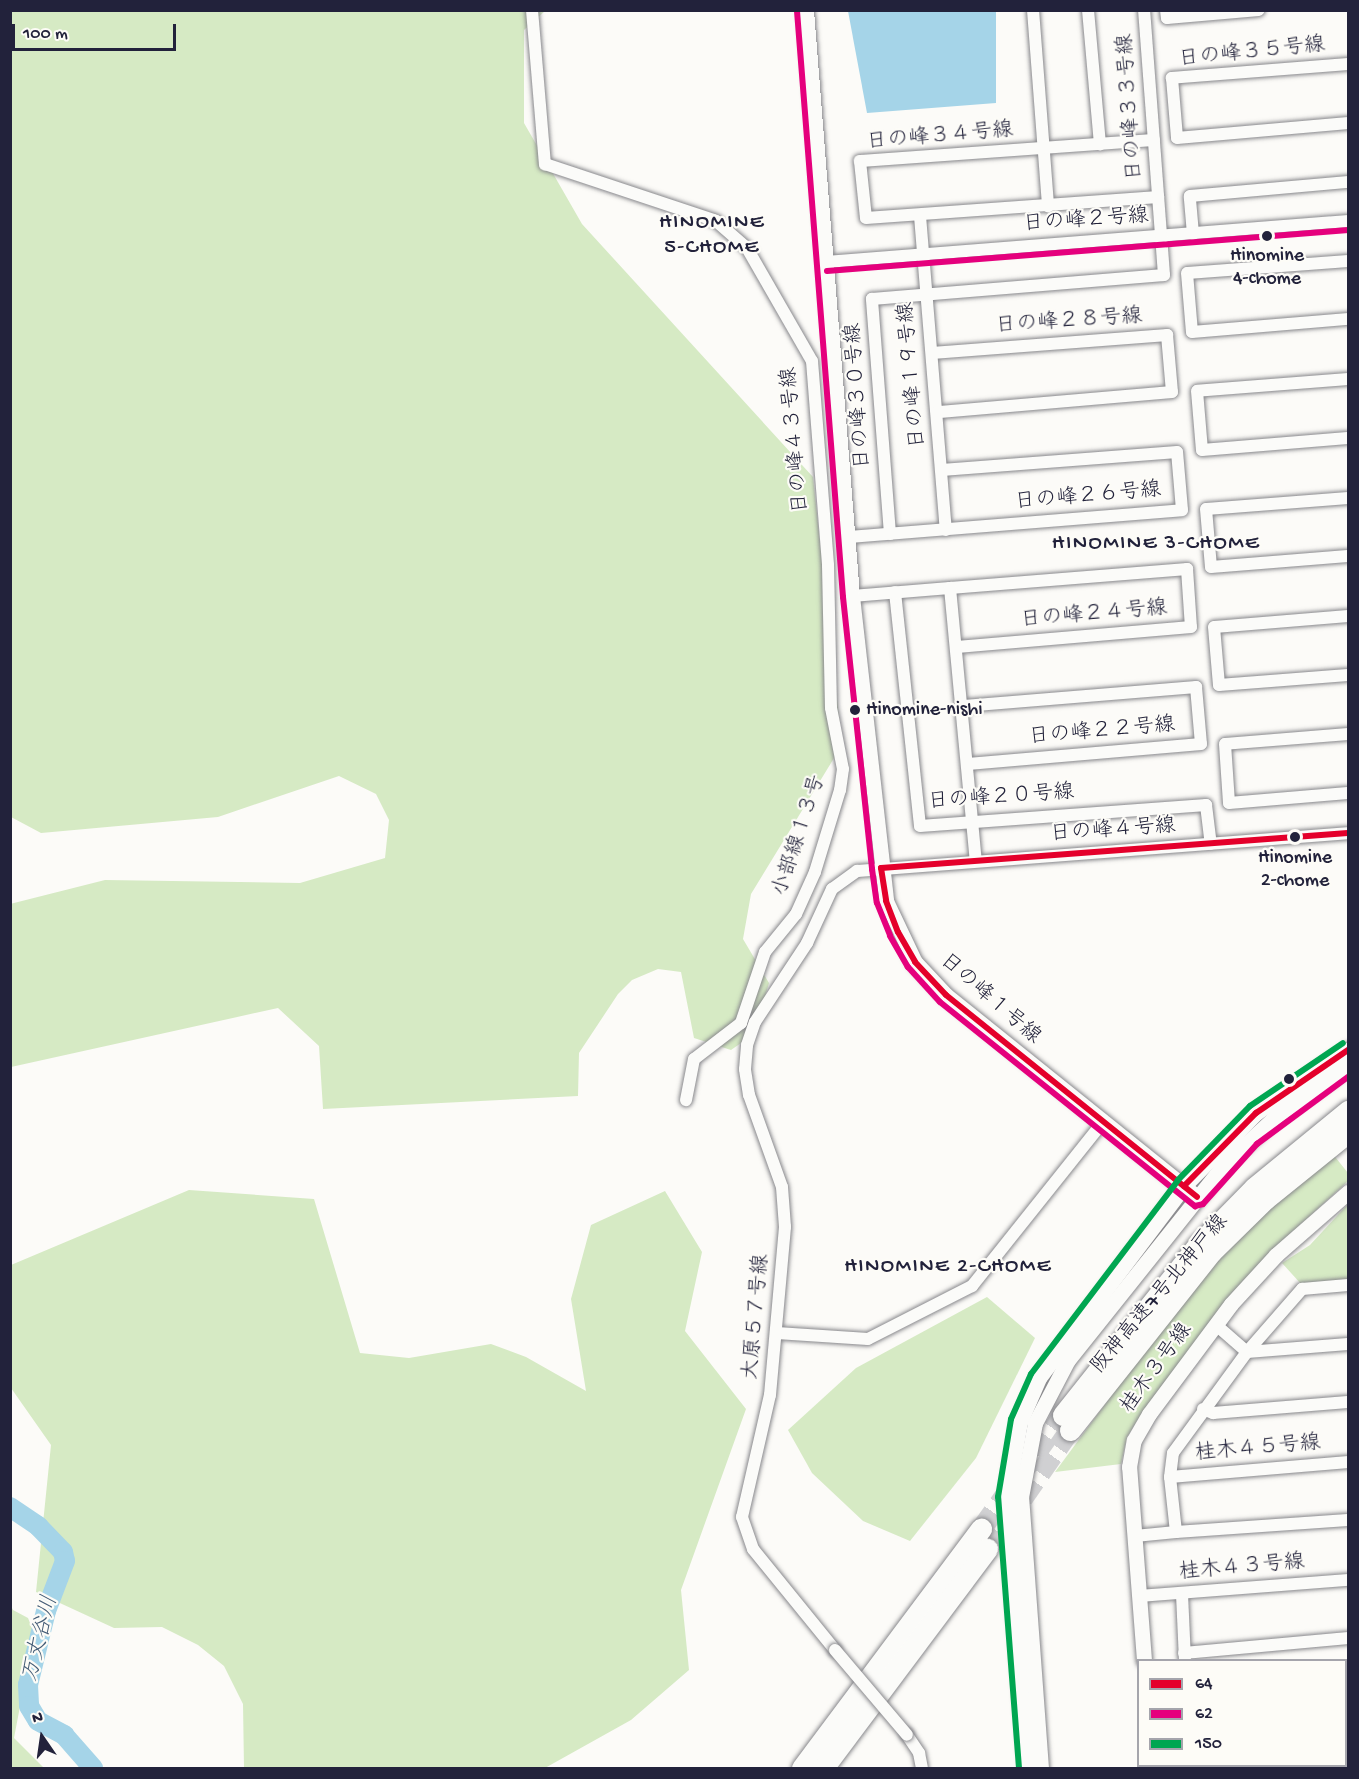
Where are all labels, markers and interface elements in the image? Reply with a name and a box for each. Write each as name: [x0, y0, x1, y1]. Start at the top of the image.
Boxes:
scale bar: [15, 12, 178, 50]
text: 100 m: [23, 24, 68, 45]
street label: 日の峰３３号線: [1114, 33, 1150, 181]
street label: 日の峰３５号線: [1178, 34, 1326, 74]
street label: 日の峰３４号線: [866, 119, 1014, 157]
street label: 日の峰２号線: [1022, 205, 1150, 239]
district label: HINOMINE 5-CHOME: [659, 210, 765, 262]
marker: Hinomine 4-chome: [1261, 230, 1273, 242]
place label: Hinomine 4-chome: [1230, 245, 1304, 292]
street label: 日の峰１９号線: [895, 301, 933, 449]
street label: 日の峰２８号線: [995, 305, 1143, 341]
street label: 日の峰３０号線: [842, 322, 878, 470]
street label: 日の峰４３号線: [778, 366, 816, 514]
street label: 日の峰２６号線: [1014, 479, 1162, 517]
district label: HINOMINE 3-CHOME: [1052, 532, 1260, 558]
street label: 日の峰２４号線: [1020, 597, 1168, 635]
place label: Hinomine-nishi: [866, 698, 983, 722]
marker: Hinomine-nishi: [849, 704, 861, 716]
street label: 日の峰２２号線: [1028, 714, 1176, 752]
street label: 小部線１３号: [770, 772, 832, 900]
street label: 日の峰２０号線: [927, 781, 1075, 817]
street label: 日の峰４号線: [1049, 815, 1177, 849]
marker: Hinomine 2-chome: [1289, 831, 1301, 843]
place label: Hinomine 2-chome: [1258, 846, 1332, 893]
street label: 日の峰１号線: [933, 949, 1045, 1051]
unlabelled marker: [1283, 1073, 1295, 1085]
street label: 阪神高速7号北神戸線: [1087, 1210, 1235, 1380]
street label: 大原５７号線: [740, 1253, 776, 1381]
district label: HINOMINE 2-CHOME: [844, 1255, 1052, 1281]
street label: 桂木３号線: [1117, 1319, 1199, 1419]
street label: 桂木４５号線: [1194, 1432, 1322, 1468]
street label: 桂木４３号線: [1178, 1551, 1306, 1587]
water label: 万丈谷川: [19, 1593, 65, 1685]
legend: [1137, 1659, 1347, 1767]
text: 64: [1195, 1674, 1213, 1695]
text: 62: [1195, 1704, 1213, 1725]
north arrow: [12, 1707, 72, 1767]
text: N: [31, 1709, 45, 1729]
text: 150: [1195, 1734, 1222, 1755]

